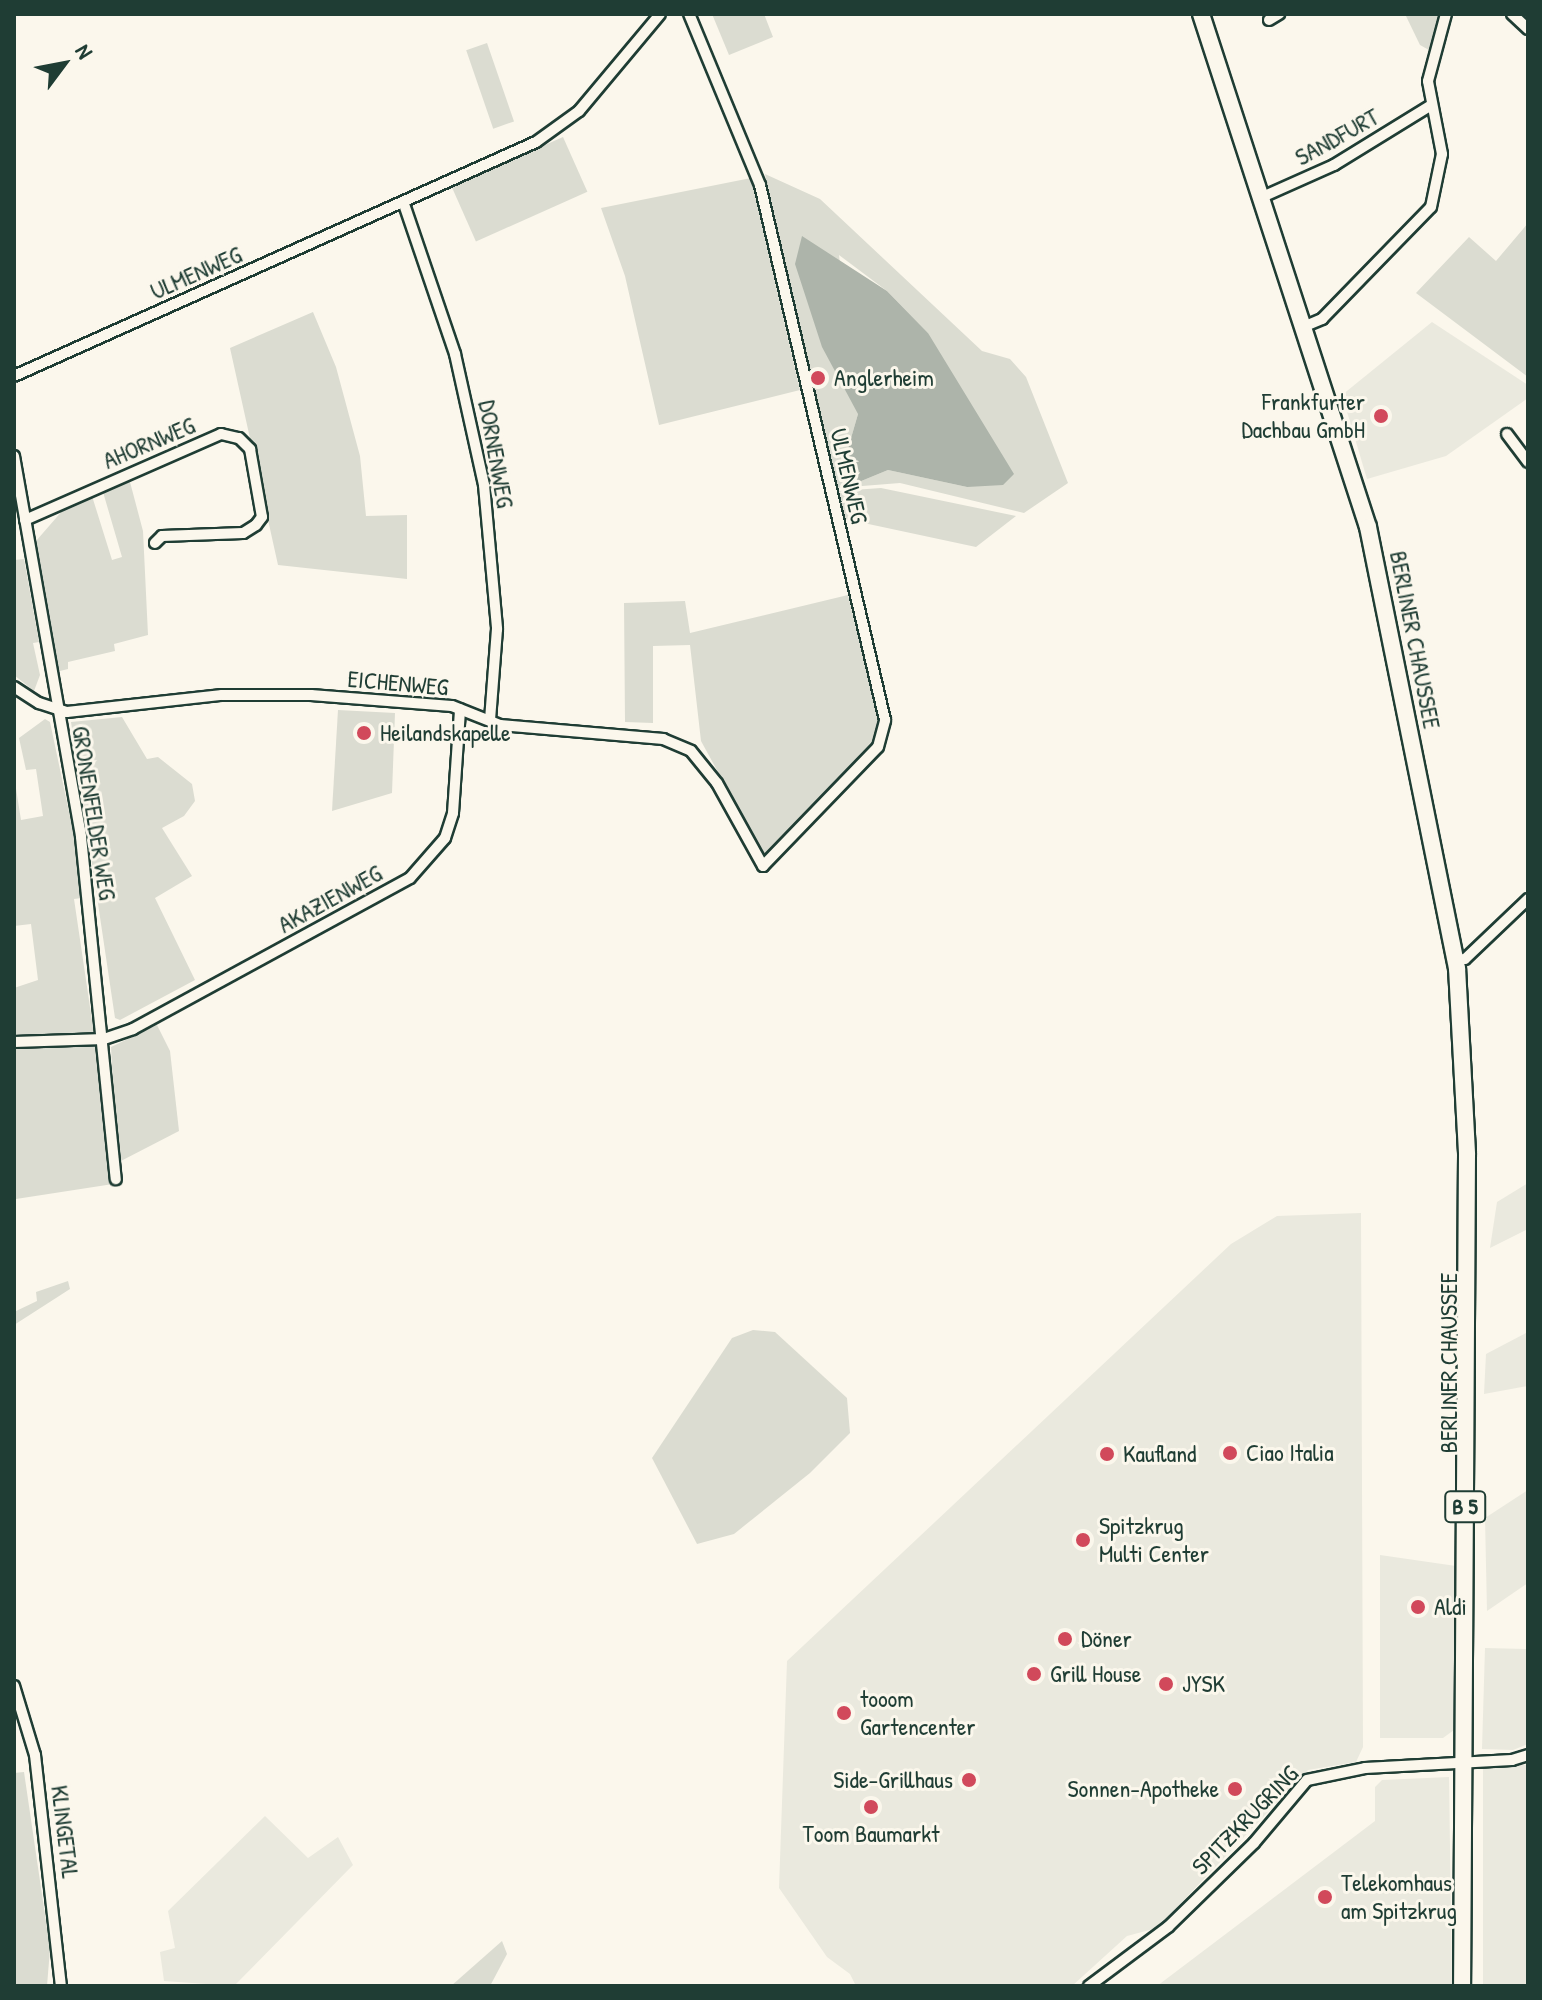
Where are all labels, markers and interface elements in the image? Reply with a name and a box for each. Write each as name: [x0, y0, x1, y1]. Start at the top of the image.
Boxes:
north arrow: [24, 24, 104, 104]
text: N: [69, 38, 100, 64]
street label: SANDFURT: [1290, 102, 1384, 172]
street label: ULMENWEG: [146, 240, 246, 306]
place label: Anglerheim: [834, 364, 934, 392]
marker: Anglerheim: [809, 369, 827, 387]
place label: Frankfurter Dachbau GmbH: [1241, 388, 1365, 444]
street label: DORNENWEG: [472, 398, 520, 510]
marker: Frankfurter Dachbau GmbH: [1372, 407, 1390, 425]
street label: AHORNWEG: [99, 411, 199, 475]
street label: ULMENWEG: [824, 426, 874, 526]
street label: BERLINER CHAUSSEE: [1384, 549, 1446, 731]
street label: EICHENWEG: [346, 664, 450, 702]
place label: Heilandskapelle: [380, 719, 510, 747]
street label: GRONENFELDER WEG: [66, 724, 122, 902]
marker: Heilandskapelle: [355, 724, 373, 742]
street label: AKAZIENWEG: [273, 859, 387, 939]
street label: BERLINER CHAUSSEE: [1435, 1273, 1463, 1453]
place label: Ciao Italia: [1246, 1439, 1334, 1467]
place label: Kaufland: [1123, 1440, 1196, 1468]
marker: Ciao Italia: [1221, 1444, 1239, 1462]
marker: Kaufland: [1098, 1445, 1116, 1463]
road number: B 5: [1443, 1489, 1487, 1525]
place label: Spitzkrug Multi Center: [1099, 1512, 1209, 1568]
marker: Spitzkrug Multi Center: [1074, 1531, 1092, 1549]
place label: Aldi: [1434, 1593, 1467, 1621]
marker: Aldi: [1409, 1598, 1427, 1616]
place label: Döner: [1081, 1625, 1132, 1653]
marker: Döner: [1056, 1630, 1074, 1648]
place label: Grill House: [1050, 1660, 1141, 1688]
marker: Grill House: [1025, 1665, 1043, 1683]
place label: JYSK: [1182, 1670, 1225, 1698]
marker: JYSK: [1157, 1675, 1175, 1693]
place label: tooom Gartencenter: [860, 1685, 976, 1741]
marker: tooom Gartencenter: [835, 1704, 853, 1722]
street label: SPITZKRUGRING: [1186, 1759, 1304, 1881]
place label: Side-Grillhaus: [833, 1766, 953, 1794]
marker: Side-Grillhaus: [960, 1771, 978, 1789]
place label: Sonnen-Apotheke: [1067, 1775, 1219, 1803]
marker: Sonnen-Apotheke: [1226, 1780, 1244, 1798]
street label: KLINGETAL: [45, 1784, 85, 1880]
marker: Toom Baumarkt: [862, 1798, 880, 1816]
place label: Toom Baumarkt: [803, 1820, 939, 1848]
place label: Telekomhaus am Spitzkrug: [1341, 1869, 1457, 1925]
marker: Telekomhaus am Spitzkrug: [1316, 1888, 1334, 1906]

